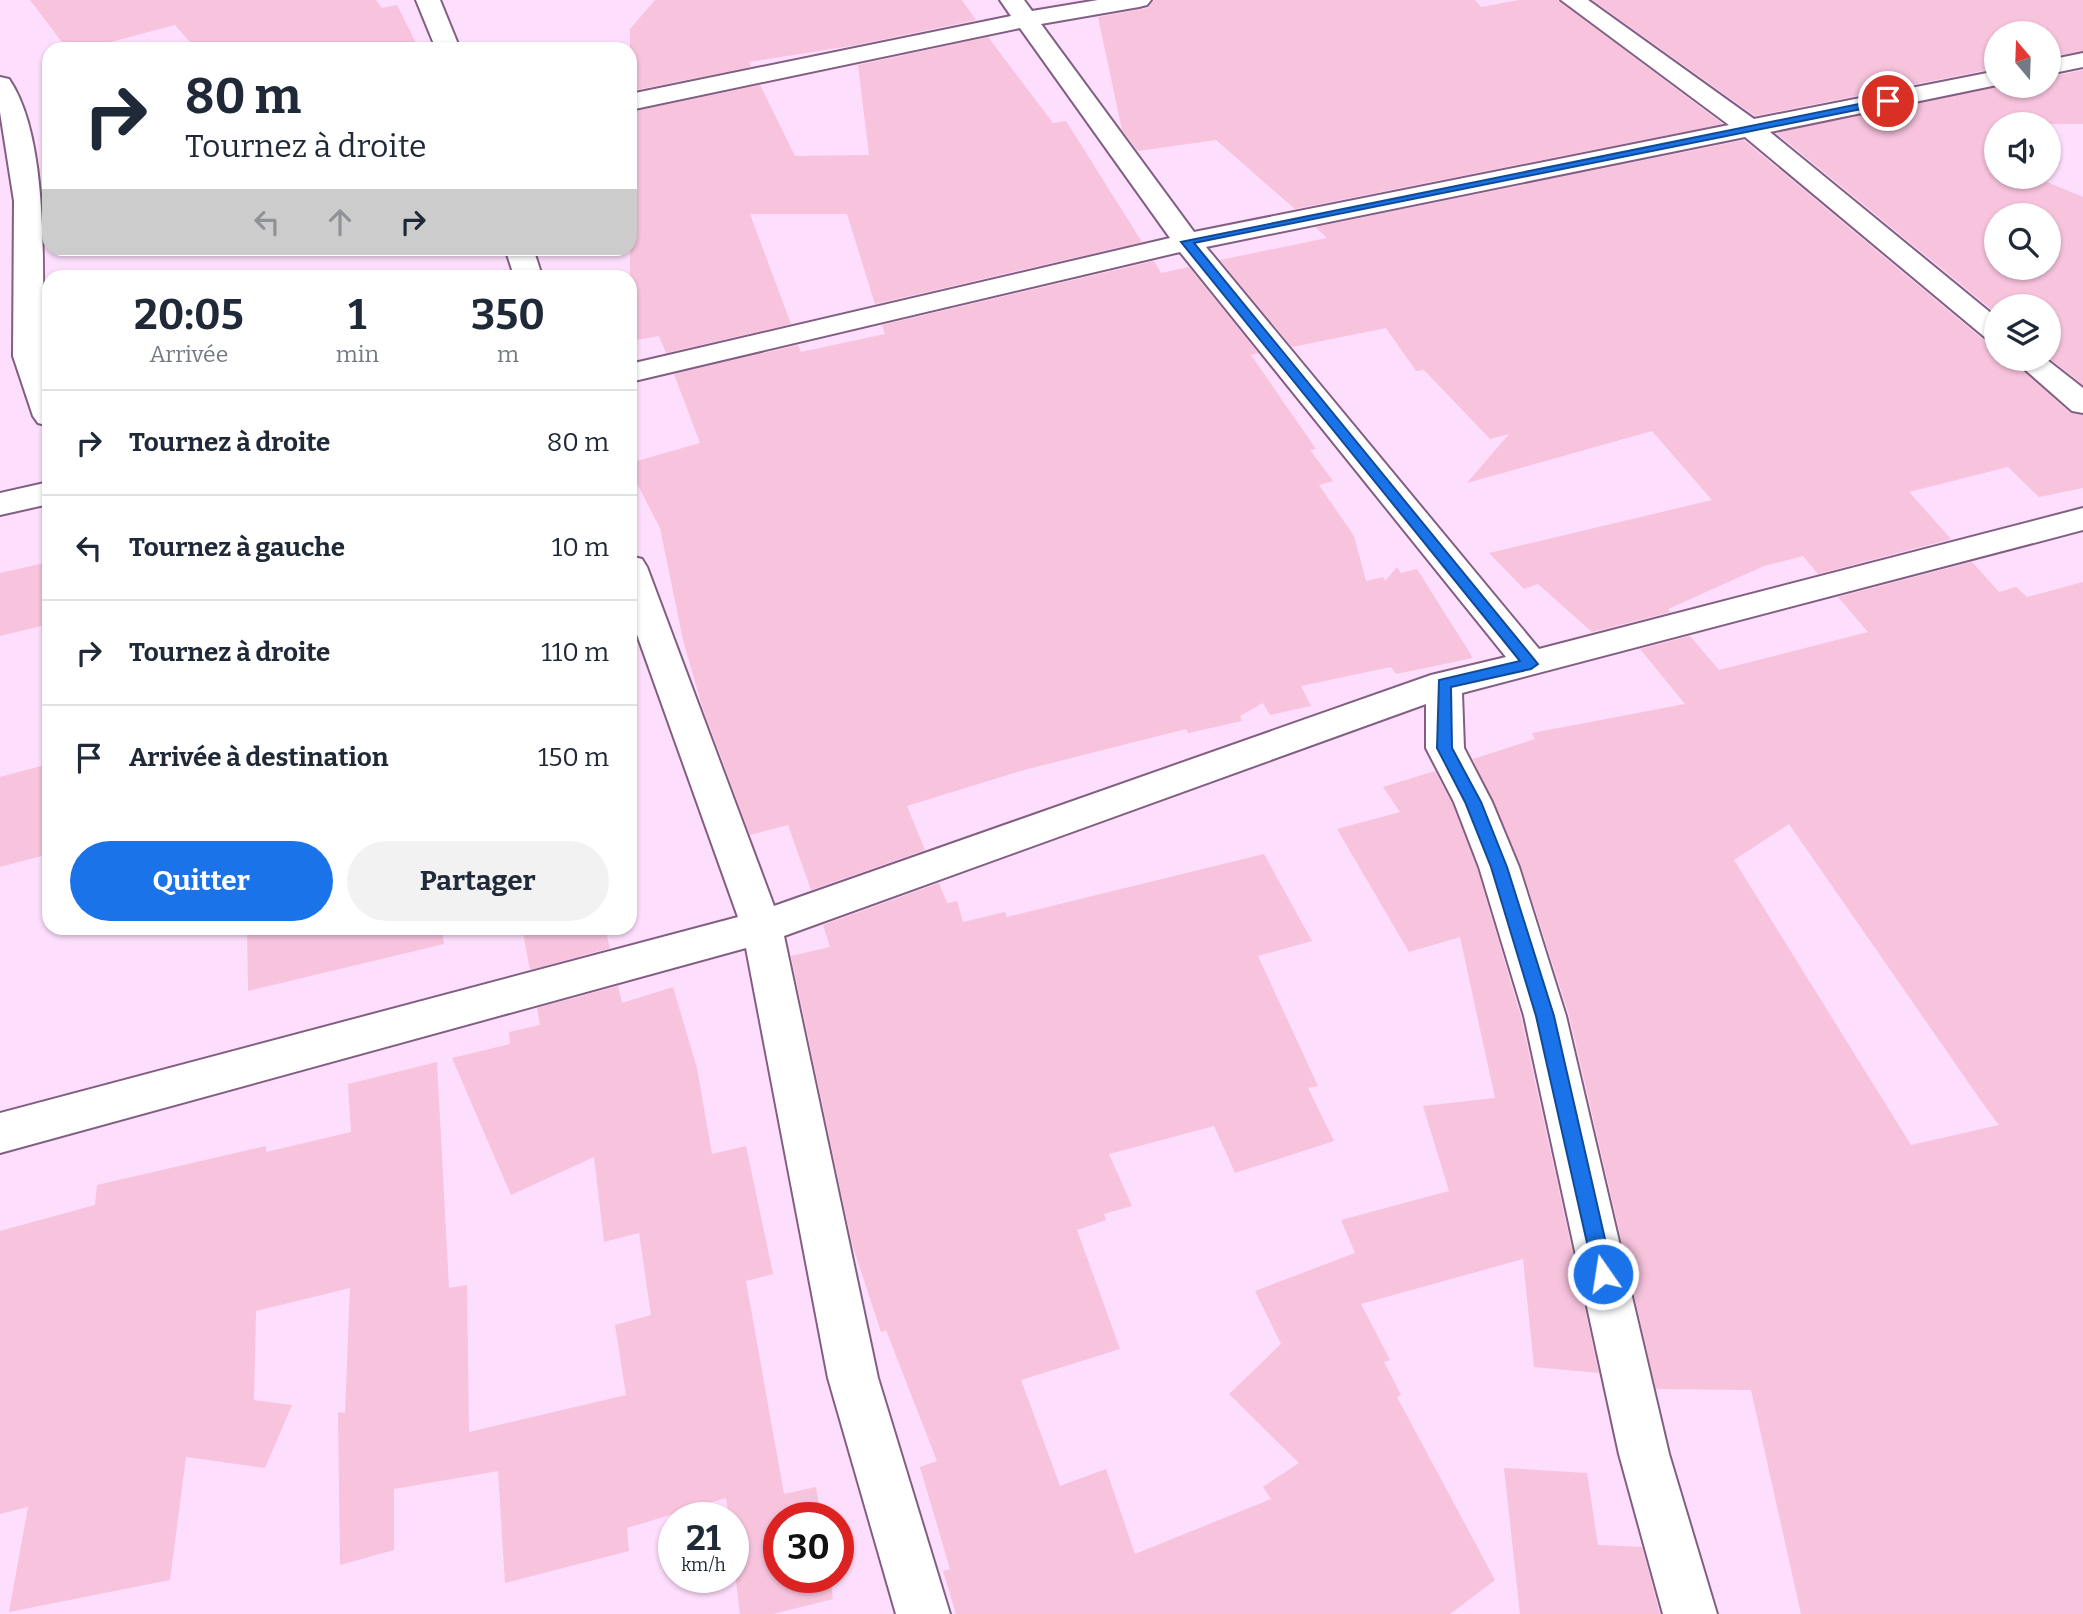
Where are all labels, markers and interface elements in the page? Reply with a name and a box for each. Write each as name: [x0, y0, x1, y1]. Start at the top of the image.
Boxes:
north arrow: [1984, 21, 2062, 98]
map controls: [1984, 21, 2061, 371]
text: 80 m: [185, 67, 301, 126]
icon: right: [70, 70, 161, 161]
pin: [1858, 71, 1918, 131]
icon: arrive: [1869, 82, 1907, 120]
button: sound: [1984, 112, 2061, 189]
text: Tournez à droite: [185, 127, 427, 165]
icon: left: [248, 203, 286, 241]
icon: ahead: [321, 203, 359, 241]
icon: right: [394, 203, 432, 241]
button: search: [1984, 203, 2061, 280]
text: 20:05: [134, 290, 244, 340]
text: 1: [348, 290, 367, 340]
text: 350: [471, 290, 545, 340]
button: layers: [1984, 294, 2061, 371]
text: Arrivée: [149, 340, 228, 368]
text: min: [336, 340, 379, 368]
text: m: [497, 340, 519, 368]
icon: right: [70, 424, 108, 462]
text: Tournez à droite: [129, 427, 330, 458]
text: 80 m: [547, 427, 609, 458]
icon: left: [70, 529, 108, 567]
text: Tournez à gauche: [129, 532, 345, 563]
text: 10 m: [552, 532, 609, 563]
icon: right: [70, 634, 108, 672]
text: Tournez à droite: [129, 637, 330, 668]
text: 110 m: [541, 637, 609, 668]
icon: arrive: [70, 739, 108, 777]
text: Arrivée à destination: [129, 742, 388, 773]
text: 150 m: [538, 742, 609, 773]
button: Quitter: [70, 841, 333, 921]
button: Partager: [347, 841, 609, 921]
position arrow: [1566, 1237, 1640, 1311]
speed limit sign: 30: [763, 1502, 854, 1593]
text: 21: [686, 1517, 721, 1559]
text: km/h: [681, 1554, 726, 1576]

